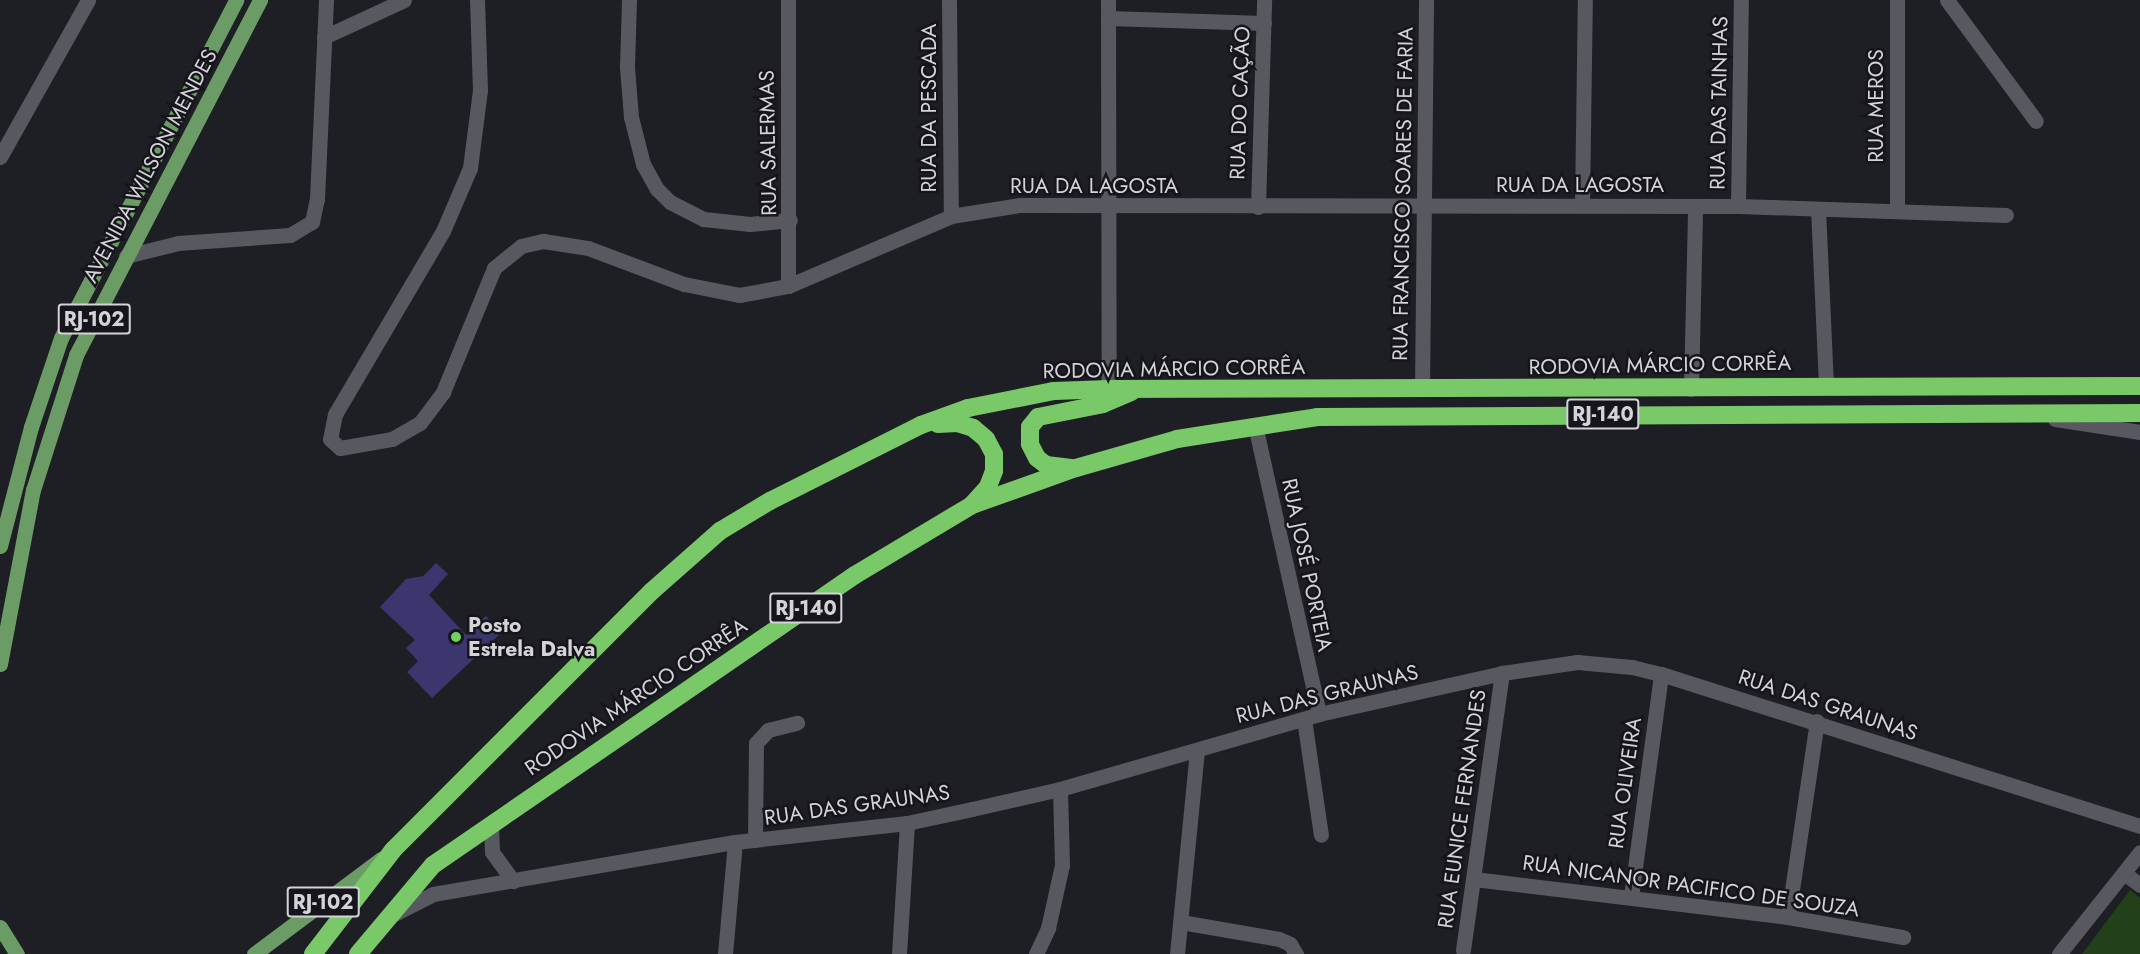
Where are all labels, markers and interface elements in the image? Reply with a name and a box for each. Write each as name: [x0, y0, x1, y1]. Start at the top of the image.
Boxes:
street label: RUA DAS TAINHAS: [1705, 16, 1733, 190]
street label: RUA DA PESCADA: [916, 24, 942, 192]
street label: RUA DO CAÇÃO: [1225, 26, 1255, 180]
street label: RUA FRANCISCO SOARES DE FARIA: [1387, 27, 1419, 361]
street label: AVENIDA WILSON MENDES: [78, 45, 222, 287]
street label: RUA MEROS: [1863, 49, 1889, 163]
street label: RUA SALERMAS: [754, 70, 782, 216]
street label: RUA DA LAGOSTA: [1496, 172, 1664, 198]
street label: RUA DA LAGOSTA: [1010, 173, 1178, 199]
road number: RJ-102: [56, 302, 132, 336]
street label: RODOVIA MÁRCIO CORRÊA: [1528, 350, 1792, 380]
street label: RODOVIA MÁRCIO CORRÊA: [1042, 354, 1306, 384]
road number: RJ-140: [1566, 397, 1640, 431]
street label: RUA JOSÉ PORTEIA: [1276, 476, 1338, 654]
road number: RJ-140: [768, 591, 844, 625]
place label: Posto Estrela Dalva: [468, 612, 595, 662]
street label: RODOVIA MÁRCIO CORRÊA: [520, 613, 752, 781]
marker: Posto Estrela Dalva: [449, 630, 463, 644]
street label: RUA DAS GRAUNAS: [1233, 659, 1421, 729]
street label: RUA DAS GRAUNAS: [1735, 664, 1921, 746]
street label: RUA EUNICE FERNANDES: [1433, 688, 1491, 930]
street label: RUA OLIVEIRA: [1603, 716, 1647, 850]
street label: RUA DAS GRAUNAS: [763, 780, 951, 830]
street label: RUA NICANOR PACIFICO DE SOUZA: [1521, 850, 1861, 922]
road number: RJ-102: [286, 885, 360, 919]

